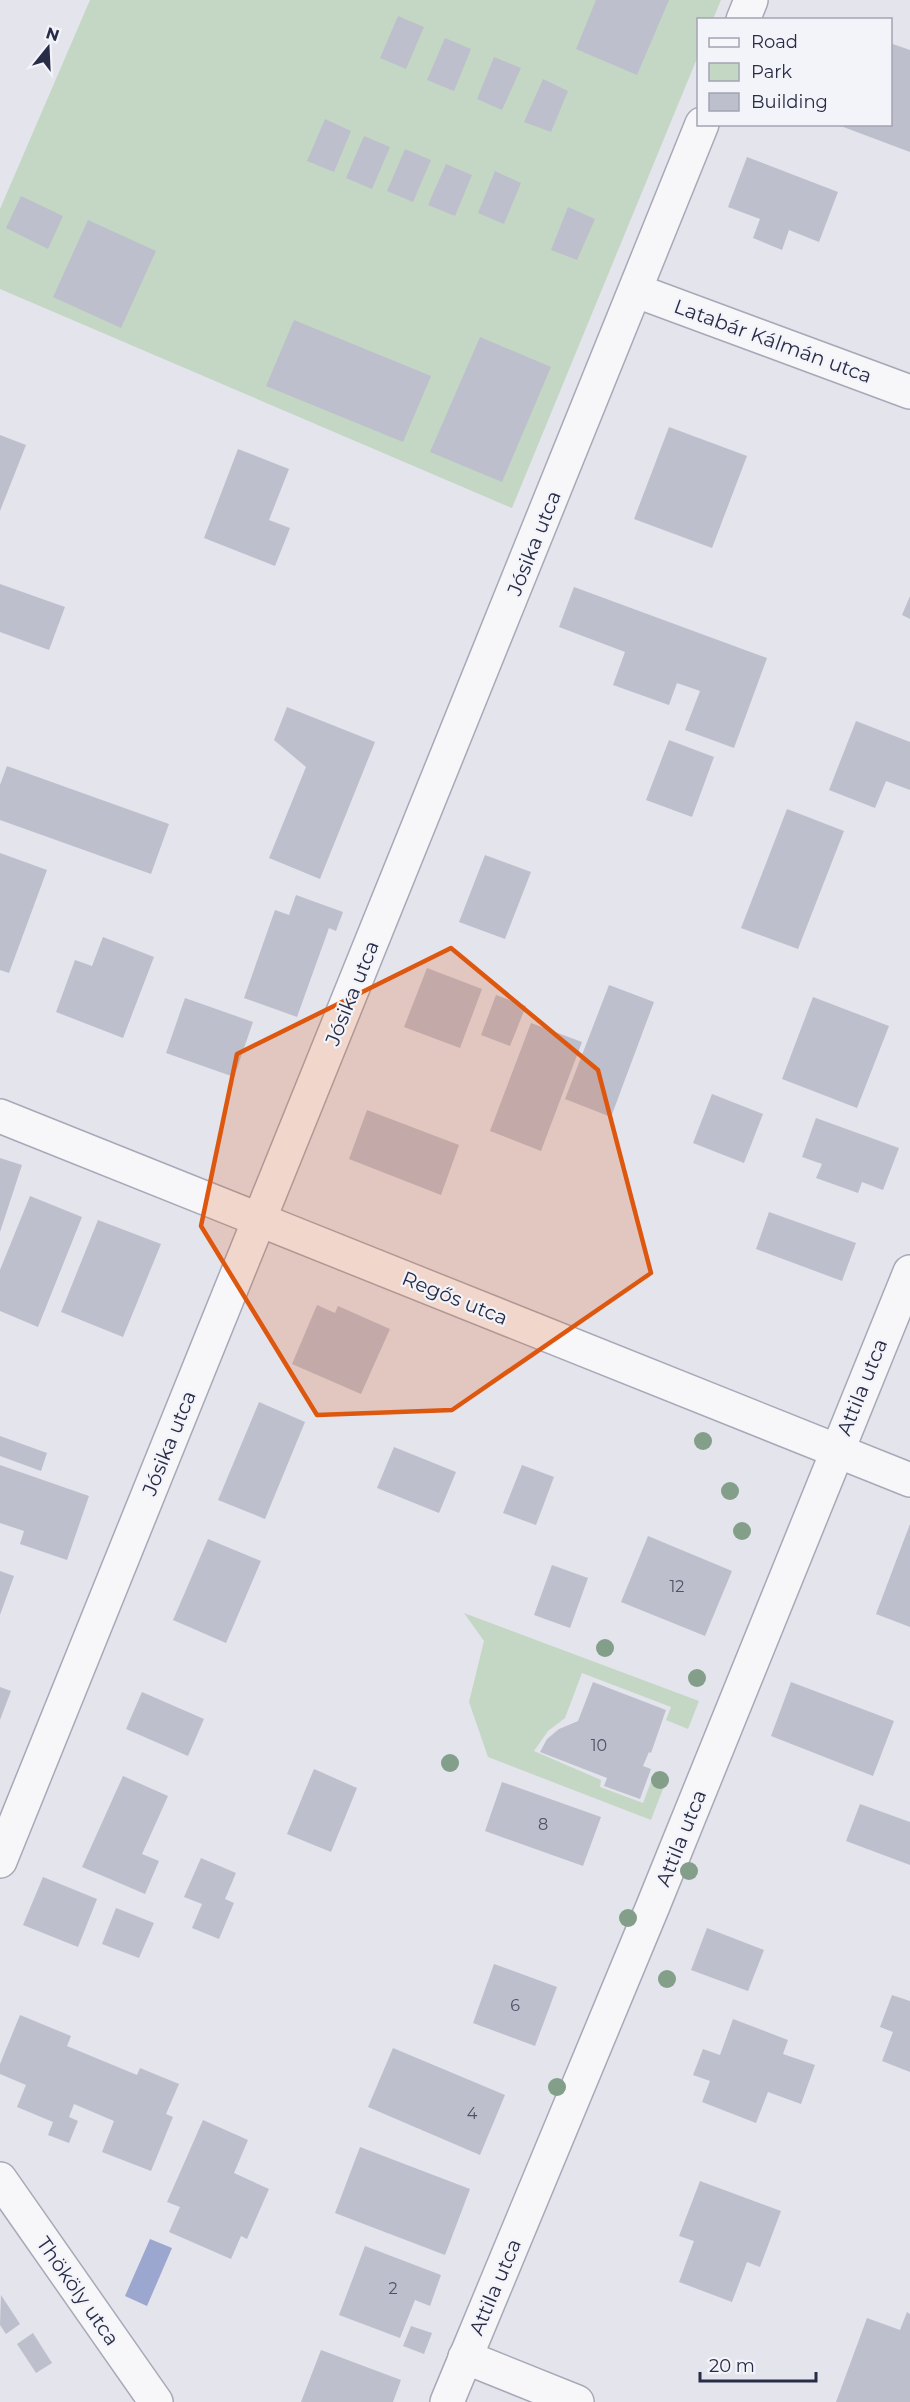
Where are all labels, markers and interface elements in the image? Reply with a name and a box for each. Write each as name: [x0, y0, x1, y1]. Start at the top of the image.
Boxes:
north arrow: [18, 18, 78, 78]
legend: [697, 18, 892, 126]
text: N: [43, 23, 62, 45]
text: Road: [751, 31, 798, 53]
text: Park: [751, 61, 792, 83]
text: Building: [751, 91, 828, 113]
street label: Latabár Kálmán utca: [671, 294, 875, 388]
street label: Jósika utca: [502, 487, 566, 600]
street label: Jósika utca: [320, 937, 384, 1050]
street label: Regős utca: [399, 1266, 511, 1330]
street label: Attila utca: [832, 1335, 892, 1439]
street label: Jósika utca: [137, 1387, 201, 1500]
house number: 12: [670, 1577, 684, 1596]
house number: 10: [591, 1736, 607, 1755]
street label: Attila utca: [651, 1786, 711, 1890]
house number: 8: [538, 1815, 548, 1834]
house number: 6: [510, 1996, 520, 2015]
house number: 4: [467, 2104, 478, 2123]
street label: Thököly utca: [32, 2232, 124, 2350]
street label: Attila utca: [464, 2235, 526, 2339]
house number: 2: [388, 2279, 398, 2298]
scale bar: [700, 2345, 816, 2383]
text: 20 m: [709, 2355, 755, 2377]

